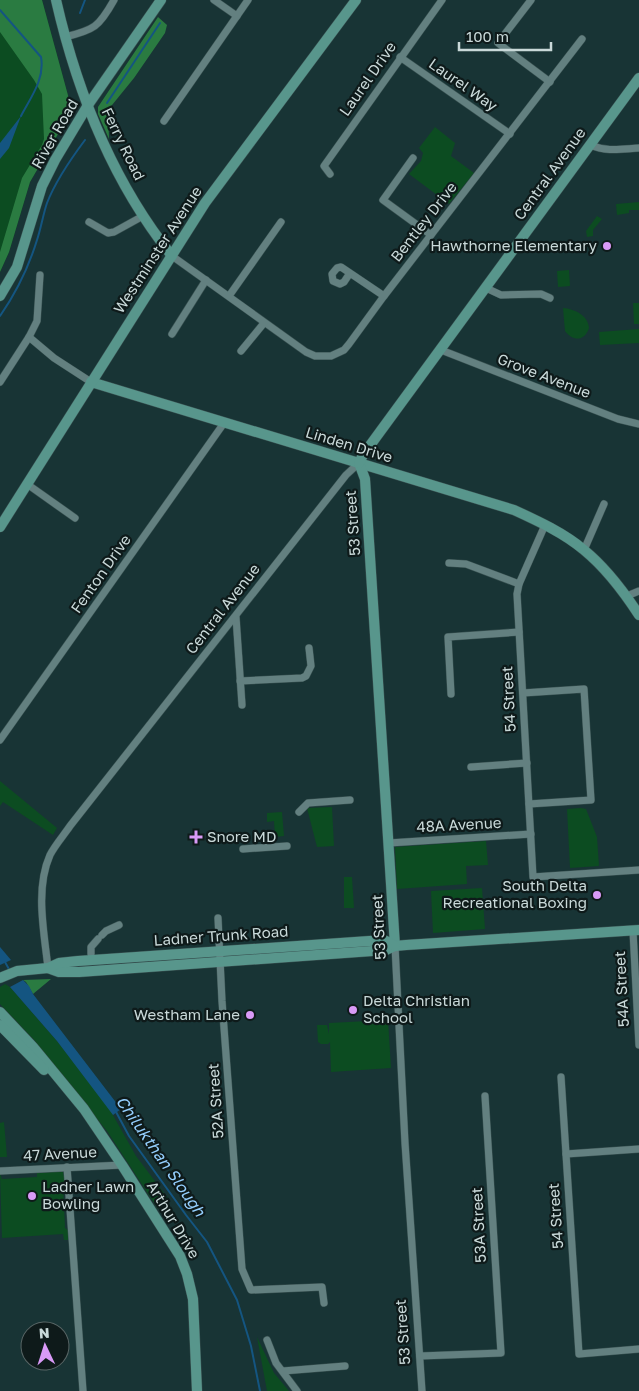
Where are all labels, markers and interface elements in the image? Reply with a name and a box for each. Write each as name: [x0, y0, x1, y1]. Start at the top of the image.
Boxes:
scale bar: [459, 20, 552, 52]
text: 100 m: [466, 27, 509, 45]
street label: Laurel Drive: [335, 38, 399, 119]
street label: Laurel Way: [426, 54, 502, 115]
street label: River Road: [27, 95, 81, 172]
street label: Ferry Road: [99, 104, 149, 183]
street label: Central Avenue: [510, 124, 589, 223]
street label: Bentley Drive: [387, 178, 460, 265]
street label: Westminster Avenue: [109, 182, 205, 316]
place label: Hawthorne Elementary: [430, 236, 598, 254]
marker: Hawthorne Elementary: [601, 240, 613, 252]
street label: Grove Avenue: [495, 349, 594, 401]
street label: Linden Drive: [304, 422, 395, 466]
street label: 53 Street: [341, 490, 363, 556]
street label: Fenton Drive: [67, 530, 134, 616]
street label: Central Avenue: [181, 559, 263, 657]
street label: 54 Street: [497, 666, 519, 732]
street label: 48A Avenue: [416, 813, 502, 835]
place label: Snore MD: [207, 827, 276, 845]
marker: Snore MD: [189, 830, 203, 844]
place label: South Delta Recreational Boxing: [443, 876, 587, 911]
marker: South Delta Recreational Boxing: [591, 889, 603, 901]
street label: 53 Street: [367, 894, 389, 960]
street label: Ladner Trunk Road: [153, 921, 289, 949]
street label: 54A Street: [610, 951, 632, 1028]
place label: Delta Christian School: [363, 991, 470, 1026]
marker: Delta Christian School: [347, 1004, 359, 1016]
place label: Westham Lane: [134, 1005, 240, 1023]
marker: Westham Lane: [244, 1009, 256, 1021]
street label: 52A Street: [203, 1063, 227, 1139]
water label: Chilukthan Slough: [112, 1092, 211, 1221]
street label: 47 Avenue: [23, 1142, 98, 1164]
place label: Ladner Lawn Bowling: [42, 1177, 134, 1212]
street label: Arthur Drive: [144, 1177, 204, 1262]
street label: 54 Street: [544, 1183, 566, 1250]
street label: 53A Street: [467, 1187, 489, 1263]
marker: Ladner Lawn Bowling: [26, 1190, 38, 1202]
street label: 53 Street: [391, 1299, 413, 1365]
north arrow: [20, 1321, 70, 1371]
text: N: [38, 1324, 50, 1341]

